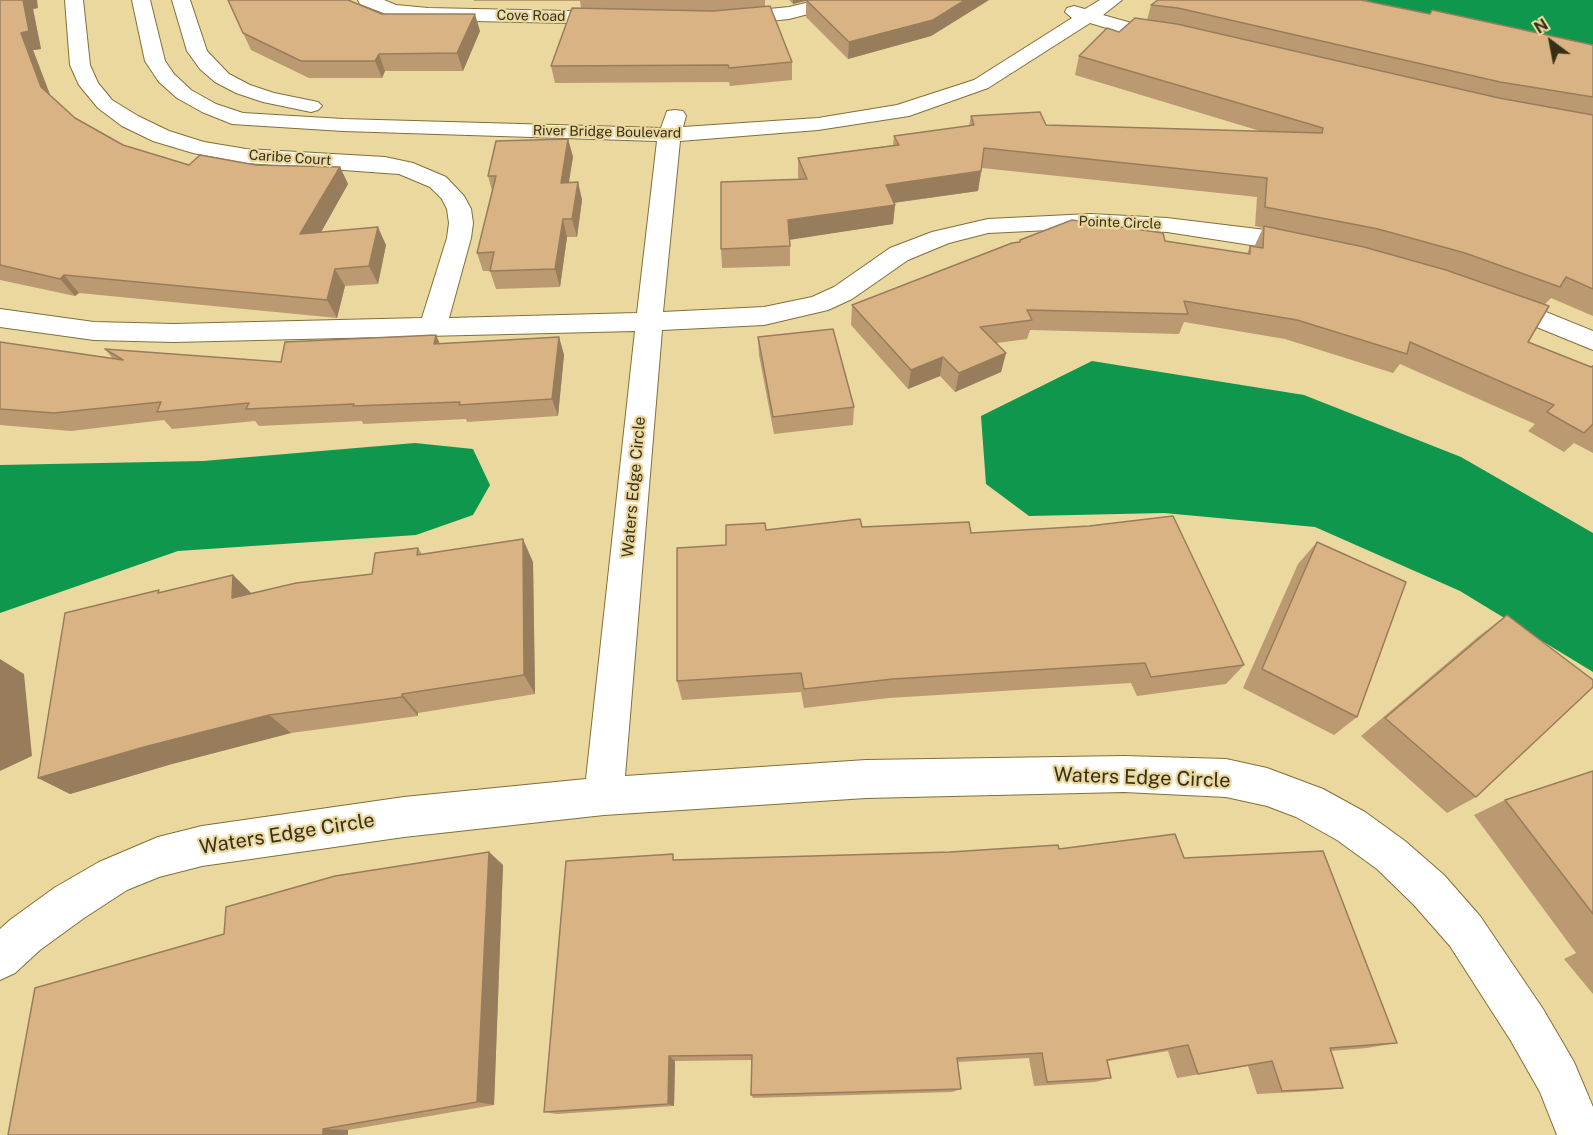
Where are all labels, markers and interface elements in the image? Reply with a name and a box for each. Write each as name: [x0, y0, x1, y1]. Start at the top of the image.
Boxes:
street label: Cove Road: [496, 7, 566, 25]
north arrow: [1521, 12, 1581, 72]
text: N: [1531, 15, 1552, 38]
street label: River Bridge Boulevard: [533, 122, 681, 142]
street label: Caribe Court: [248, 147, 332, 169]
street label: Pointe Circle: [1078, 213, 1162, 233]
street label: Waters Edge Circle: [618, 416, 650, 558]
street label: Waters Edge Circle: [1053, 763, 1231, 793]
street label: Waters Edge Circle: [198, 808, 376, 860]

